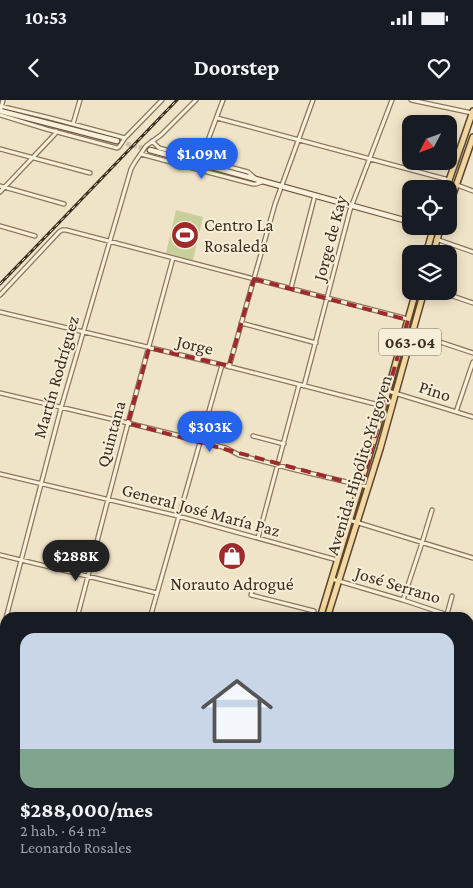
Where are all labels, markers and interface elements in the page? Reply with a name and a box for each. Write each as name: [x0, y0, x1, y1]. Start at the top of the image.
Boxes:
text: 10:53: [25, 7, 67, 28]
icon: back: [20, 54, 48, 82]
icon: heart: [425, 54, 453, 82]
text: Doorstep: [194, 55, 279, 80]
north arrow: [402, 115, 458, 170]
map controls: [402, 115, 457, 300]
pin: $1.09M: [161, 138, 243, 180]
text: $1.09M: [177, 145, 227, 162]
button: locate: [402, 180, 457, 235]
street label: Jorge de Kay: [308, 192, 351, 285]
place label: Centro La Rosaleda: [204, 215, 274, 256]
sports icon: Centro La Rosaleda: [170, 220, 200, 250]
button: layers: [402, 245, 457, 300]
street label: Martín Rodríguez: [29, 313, 83, 441]
road number: 063-04: [379, 328, 441, 356]
street label: Jorge: [173, 331, 215, 359]
street label: Avenida Hipólito Yrigoyen: [322, 372, 396, 557]
street label: Pino: [417, 376, 454, 406]
street label: Quintana: [93, 398, 129, 470]
pin: $303K: [175, 410, 245, 453]
text: $303K: [188, 418, 232, 435]
street label: General José María Paz: [120, 479, 283, 541]
pin: $288K: [41, 540, 111, 582]
shop icon: Norauto Adrogué: [217, 541, 247, 571]
text: $288K: [54, 547, 99, 564]
street label: José Serrano: [351, 562, 443, 607]
place label: Norauto Adrogué: [170, 574, 294, 594]
icon: home: [192, 666, 282, 756]
text: $288,000/mes: [20, 798, 153, 822]
text: 2 hab. · 64 m²: [20, 822, 107, 839]
text: Leonardo Rosales: [20, 839, 131, 856]

